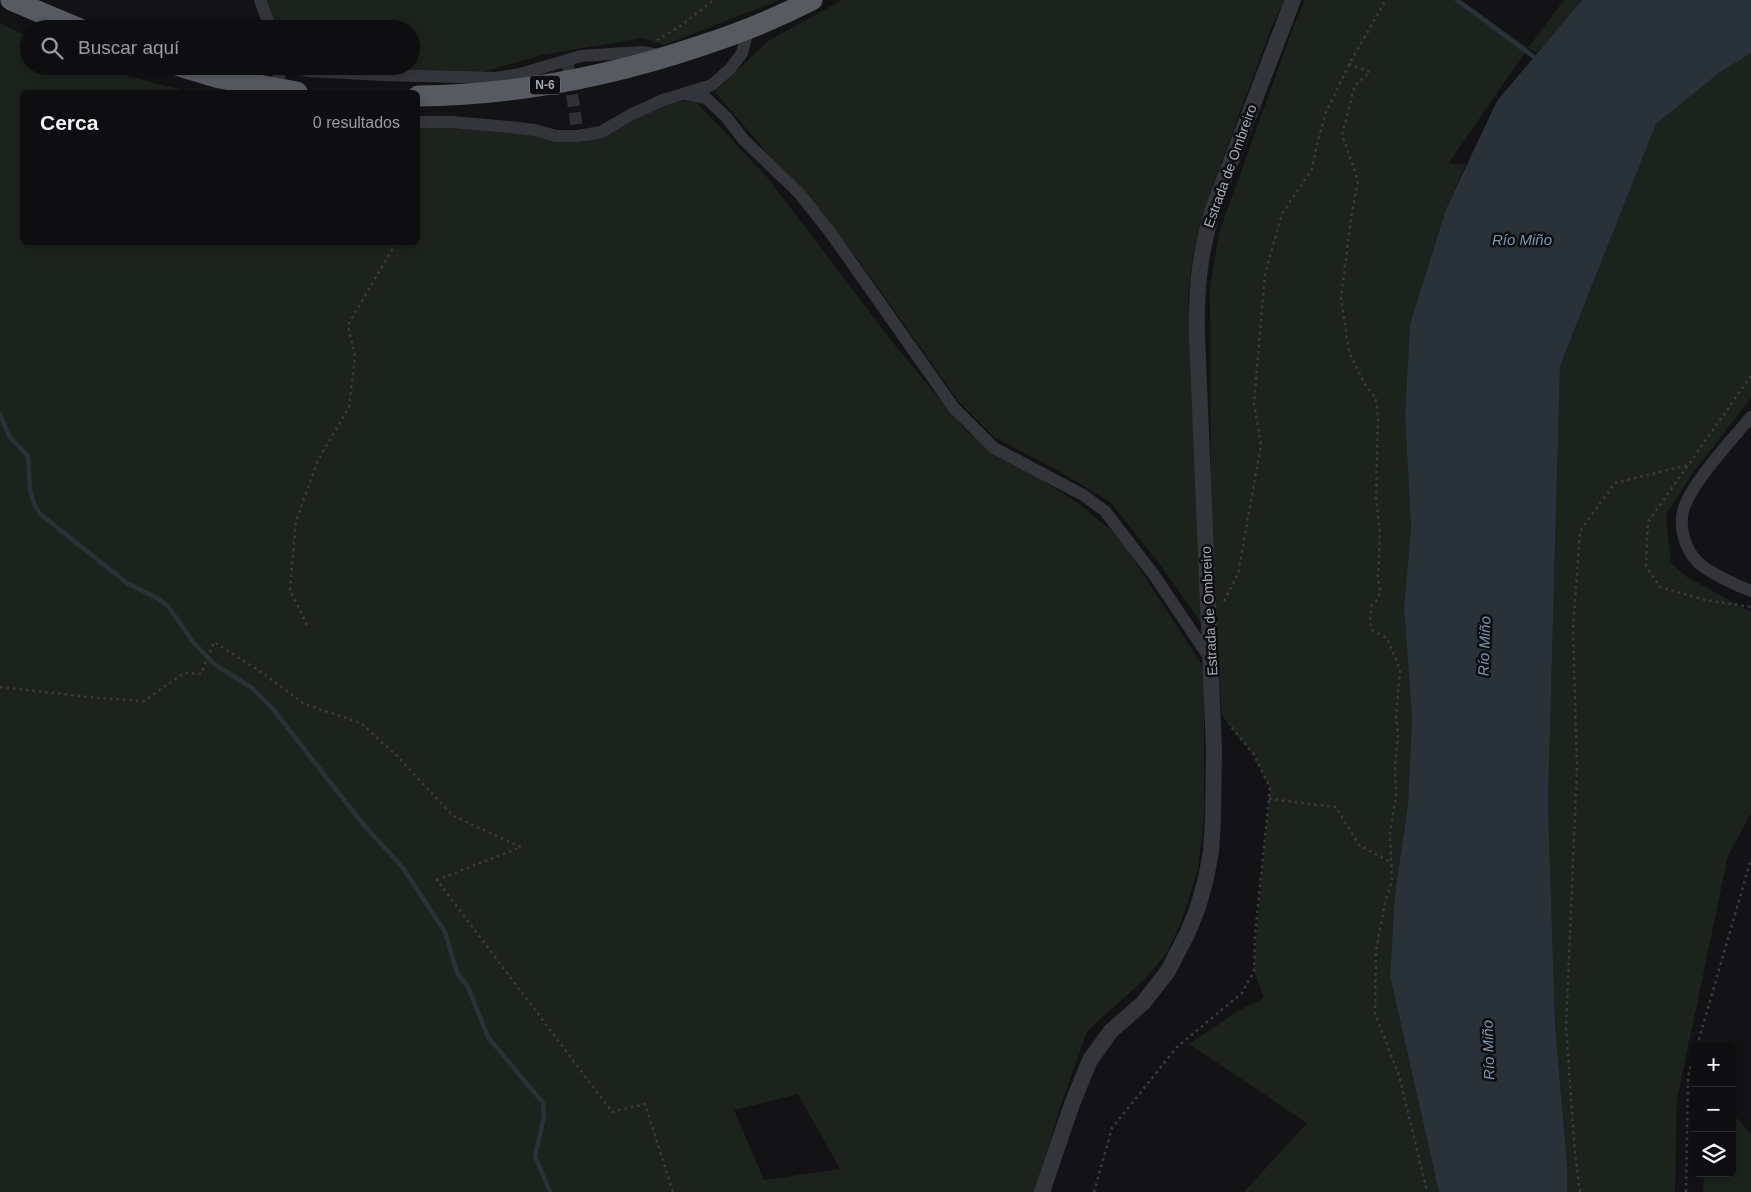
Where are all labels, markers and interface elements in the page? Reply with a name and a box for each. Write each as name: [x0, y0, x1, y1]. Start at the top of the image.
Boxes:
search box: [20, 20, 420, 75]
icon: search: [38, 34, 66, 62]
text: Buscar aquí: [78, 37, 179, 58]
road number: N-6: [530, 76, 560, 94]
street label: Estrada de Ombreiro: [1200, 102, 1260, 230]
text: Cerca: [40, 111, 98, 134]
text: 0 resultados: [313, 114, 400, 131]
water label: Río Miño: [1492, 231, 1552, 248]
street label: Estrada de Ombreiro: [1198, 545, 1220, 676]
water label: Río Miño: [1474, 616, 1494, 676]
water label: Río Miño: [1478, 1020, 1498, 1080]
map controls: [1691, 1042, 1736, 1177]
button: +: [1691, 1042, 1736, 1087]
button: −: [1691, 1087, 1736, 1132]
button: layers: [1691, 1132, 1736, 1177]

